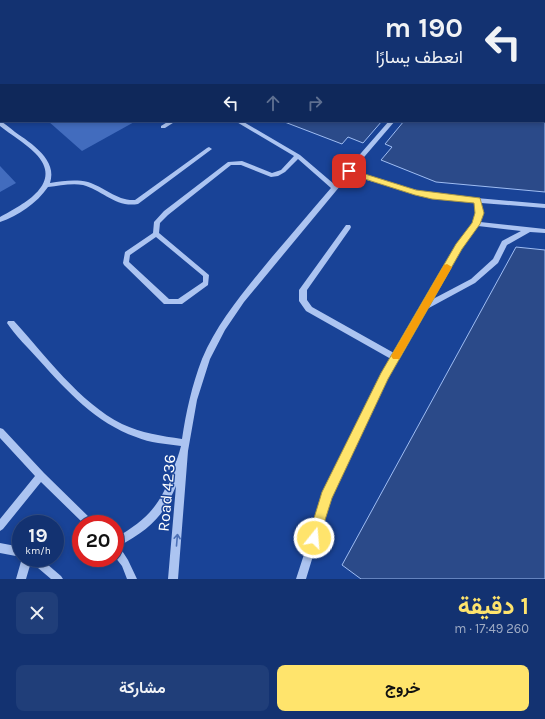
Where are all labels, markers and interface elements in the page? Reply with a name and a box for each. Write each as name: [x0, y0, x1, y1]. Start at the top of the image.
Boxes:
text: 190 m: [385, 11, 463, 44]
icon: left: [477, 16, 529, 68]
text: انعطف يسارًا: [376, 46, 463, 68]
icon: left: [220, 92, 242, 114]
icon: ahead: [262, 92, 284, 114]
icon: right: [304, 92, 326, 114]
pin: [332, 154, 366, 188]
icon: arrive: [338, 160, 360, 182]
street label: Road 4236: [154, 454, 179, 532]
speed limit sign: 20: [72, 515, 124, 567]
position arrow: [293, 517, 335, 559]
text: 19: [28, 524, 48, 547]
one-way arrow: [173, 534, 180, 547]
text: km/h: [25, 545, 51, 557]
button: close: [16, 592, 58, 634]
text: 1 دقيقة: [458, 592, 529, 620]
text: 260 m · 17:49: [454, 621, 529, 636]
button: مشاركة: [16, 665, 269, 711]
button: خروج: [277, 665, 529, 711]

